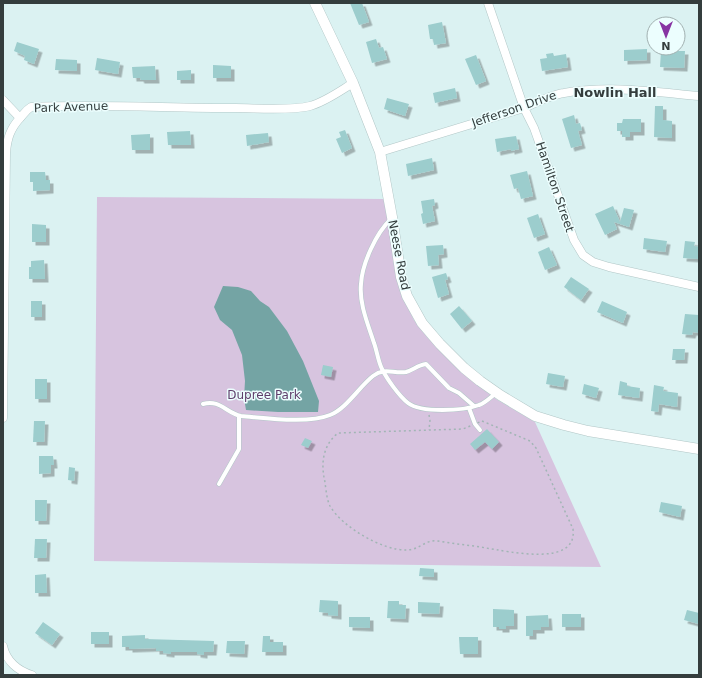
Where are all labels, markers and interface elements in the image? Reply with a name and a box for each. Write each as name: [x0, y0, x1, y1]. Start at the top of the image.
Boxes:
north arrow: [646, 16, 686, 56]
text: N: [661, 39, 671, 52]
district label: Nowlin Hall: [573, 85, 657, 100]
street label: Jefferson Drive: [469, 88, 558, 130]
street label: Park Avenue: [34, 99, 108, 115]
street label: Hamilton Street: [533, 140, 577, 234]
street label: Neese Road: [385, 219, 413, 291]
park label: Dupree Park: [227, 388, 301, 402]

